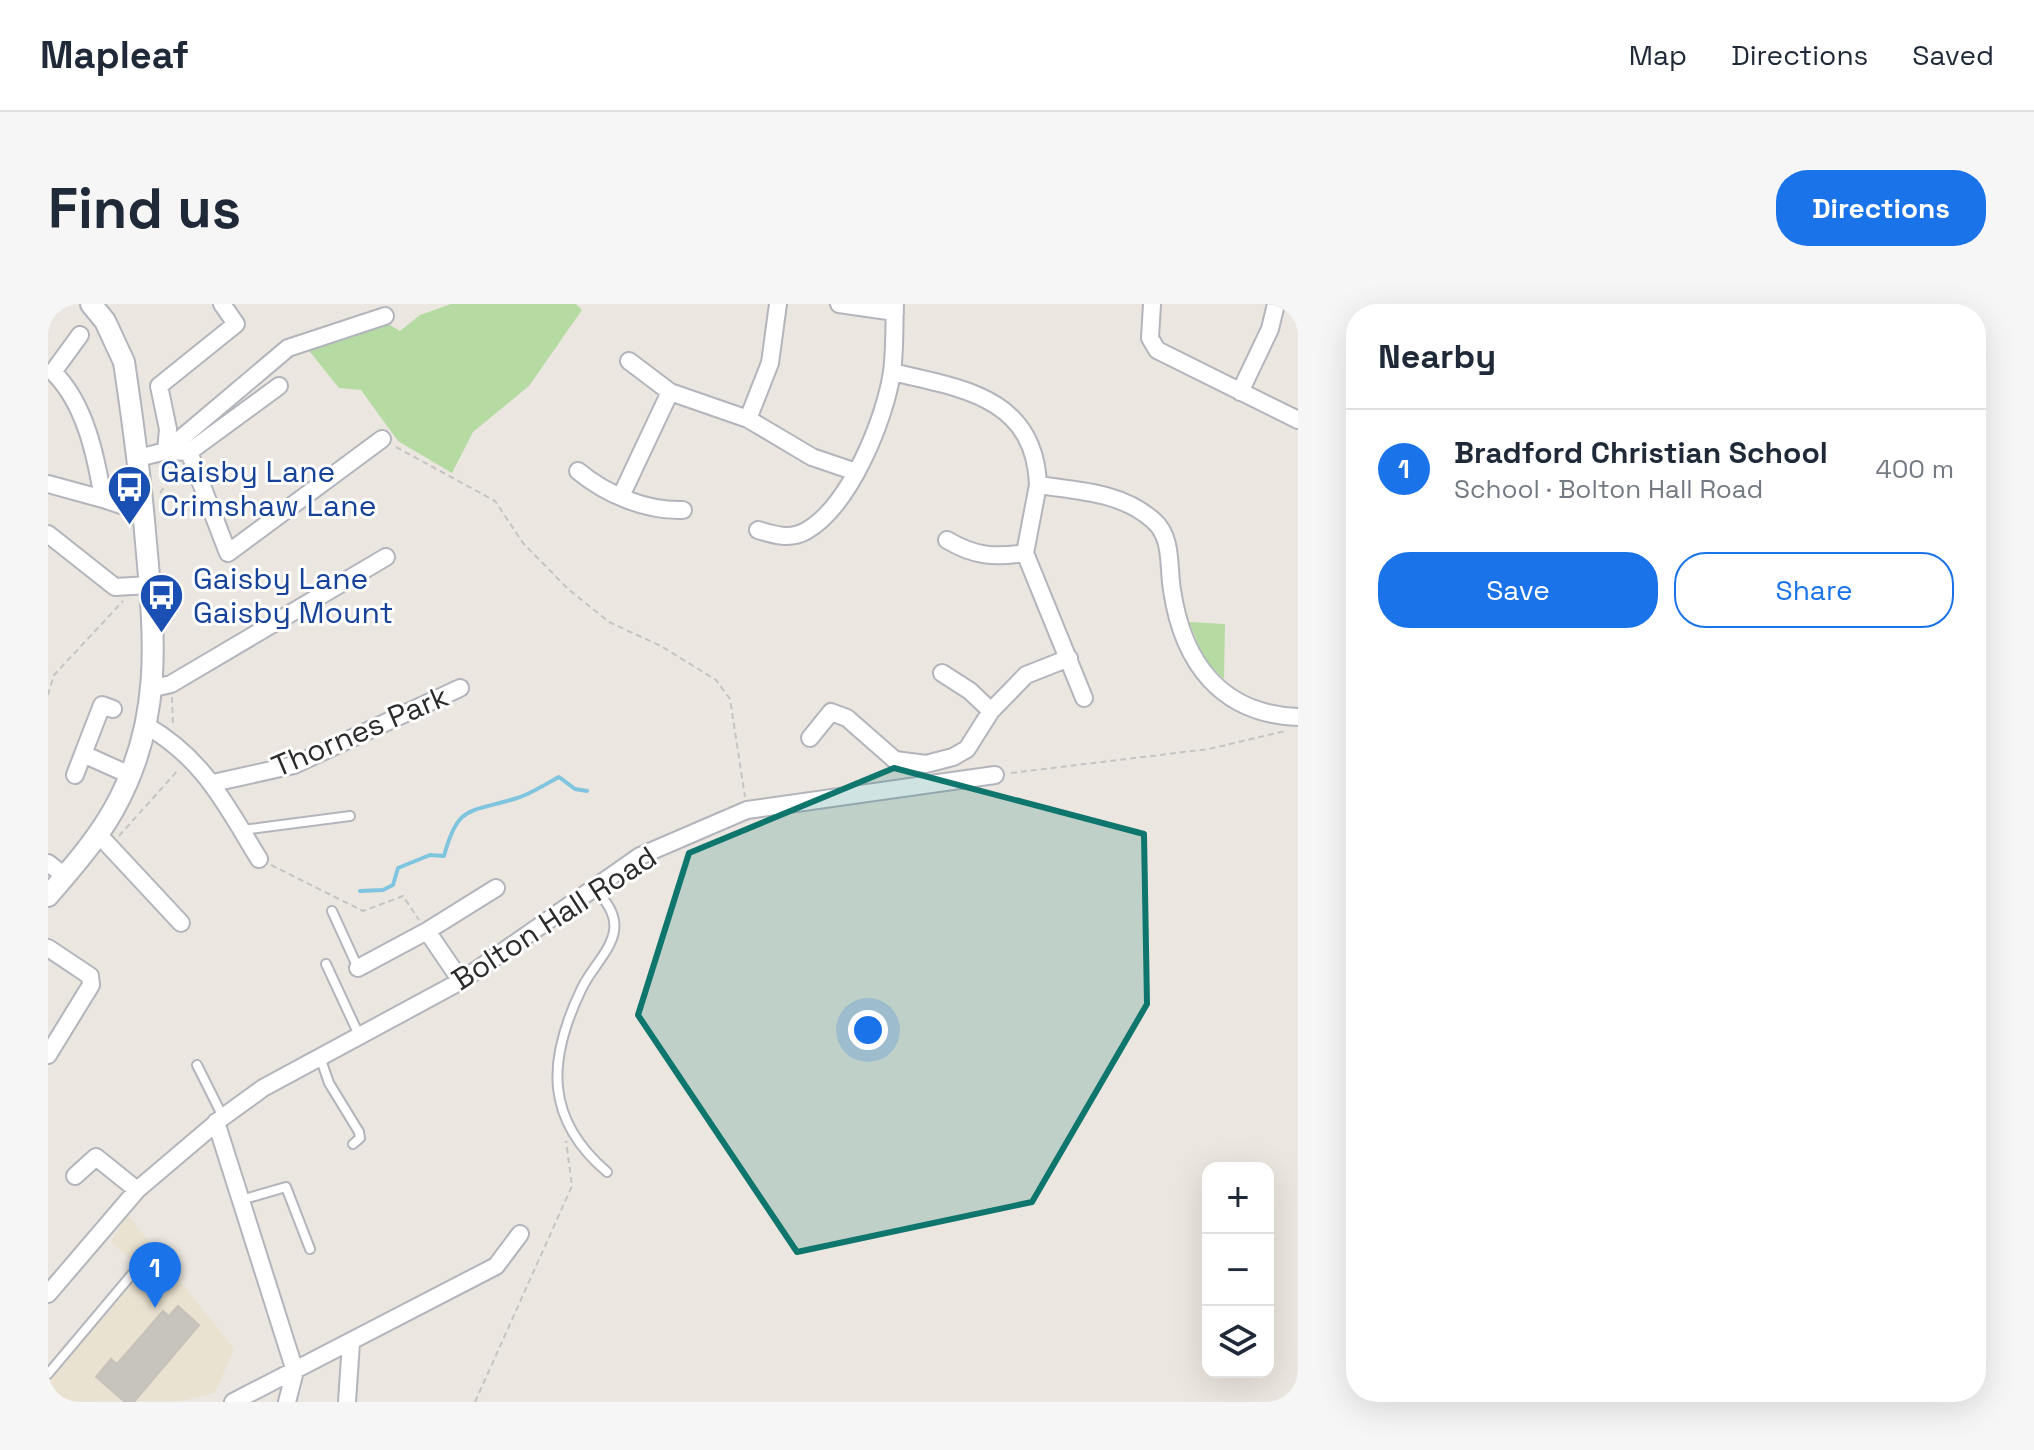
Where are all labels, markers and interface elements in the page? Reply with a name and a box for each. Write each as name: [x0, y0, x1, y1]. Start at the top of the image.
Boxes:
text: Mapleaf: [40, 31, 189, 79]
text: Map: [1629, 37, 1687, 73]
text: Directions: [1731, 37, 1868, 73]
text: Saved: [1912, 37, 1994, 73]
button: Directions: [1776, 170, 1986, 246]
text: Find us: [48, 173, 241, 244]
text: Nearby: [1378, 335, 1496, 378]
text: Bradford Christian School: [1454, 433, 1828, 472]
place label: Gaisby Lane Crimshaw Lane: [160, 452, 376, 525]
text: 1: [1398, 452, 1410, 486]
text: 400 m: [1875, 452, 1954, 486]
bus stop icon: Gaisby Lane Crimshaw Lane: [105, 464, 153, 527]
text: School · Bolton Hall Road: [1454, 472, 1763, 506]
button: Save: [1378, 552, 1658, 628]
button: Share: [1674, 552, 1954, 628]
place label: Gaisby Lane Gaisby Mount: [193, 559, 393, 632]
bus stop icon: Gaisby Lane Gaisby Mount: [138, 571, 186, 634]
street label: Thornes Park: [266, 676, 454, 786]
street label: Bolton Hall Road: [444, 837, 664, 999]
your location: [848, 1010, 888, 1050]
map controls: [1202, 1162, 1274, 1378]
button: +: [1202, 1162, 1274, 1234]
button: −: [1202, 1234, 1274, 1306]
pin: 1: [129, 1242, 181, 1308]
button: layers: [1202, 1306, 1274, 1378]

